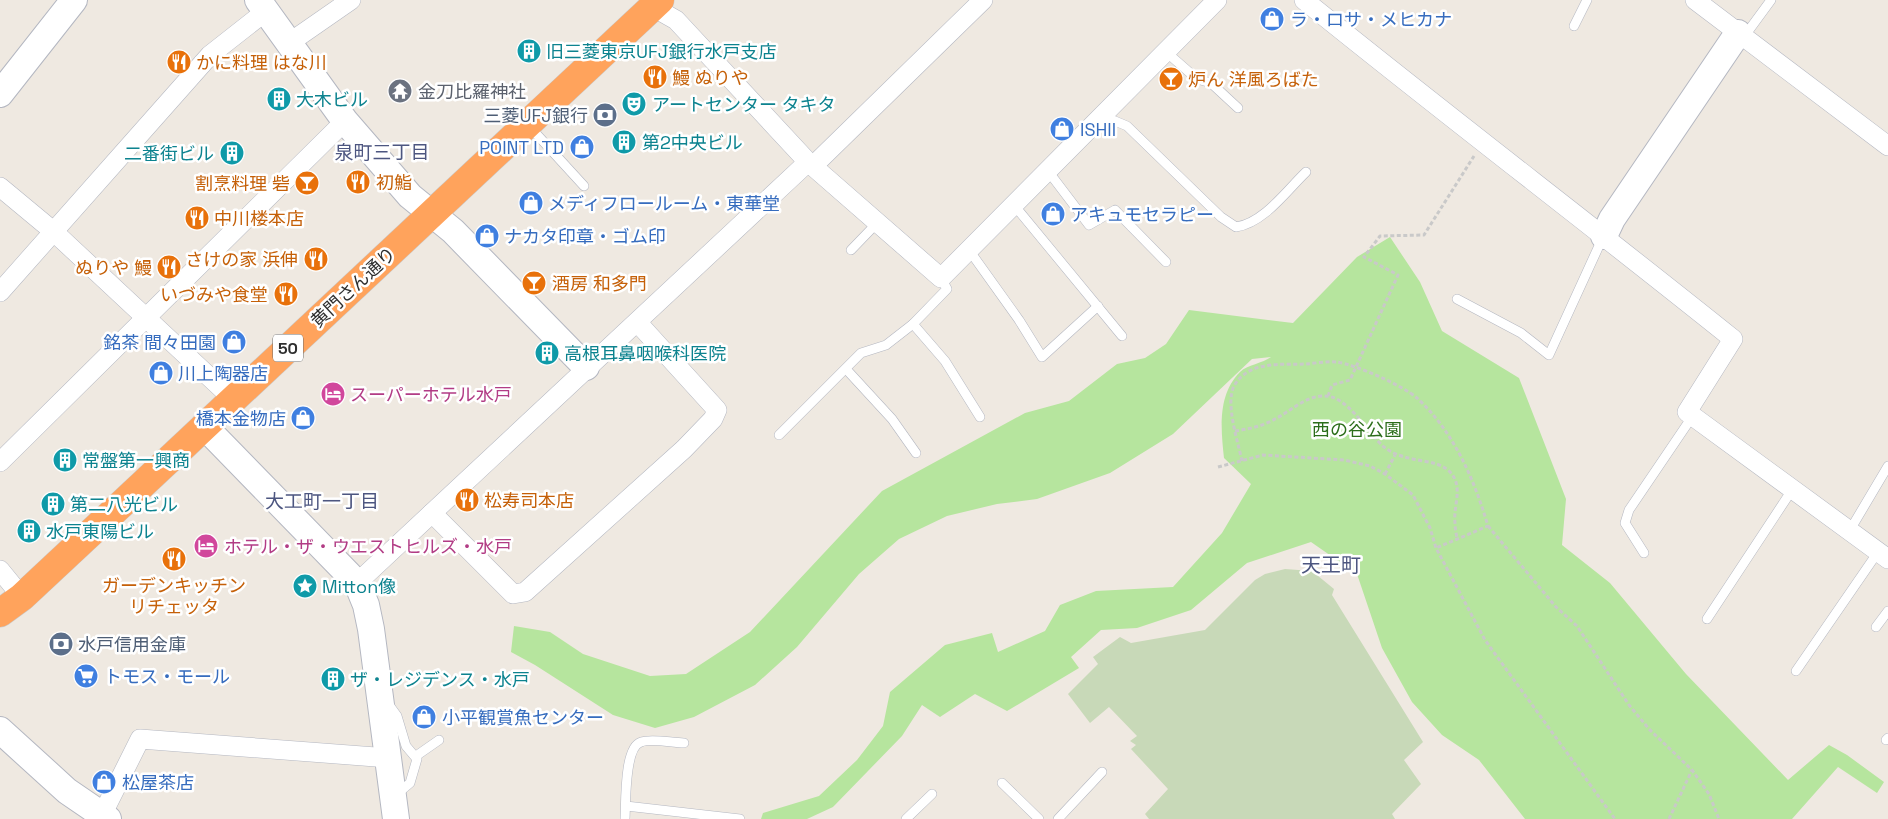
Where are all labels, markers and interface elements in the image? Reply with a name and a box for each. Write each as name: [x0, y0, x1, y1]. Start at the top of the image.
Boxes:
shop icon: ラ・ロサ・メヒカナ: [1259, 6, 1285, 32]
place label: ラ・ロサ・メヒカナ: [1290, 8, 1452, 31]
building icon: 旧三菱東京UFJ銀行水戸支店: [516, 38, 542, 64]
place label: 旧三菱東京UFJ銀行水戸支店: [546, 40, 776, 63]
restaurant icon: かに料理 はな川: [166, 49, 192, 75]
place label: かに料理 はな川: [196, 51, 327, 74]
restaurant icon: 鰻 ぬりや: [642, 64, 668, 90]
place label: 鰻 ぬりや: [672, 66, 749, 89]
bar icon: 炉ん 洋風ろばた: [1158, 66, 1184, 92]
place label: 炉ん 洋風ろばた: [1188, 68, 1319, 91]
temple icon: 金刀比羅神社: [387, 78, 413, 104]
place label: 金刀比羅神社: [418, 80, 526, 103]
building icon: 大木ビル: [266, 86, 292, 112]
place label: 大木ビル: [296, 88, 368, 111]
theatre icon: アートセンター タキタ: [621, 91, 647, 117]
place label: アートセンター タキタ: [652, 93, 836, 116]
bank icon: 三菱UFJ銀行: [592, 102, 618, 128]
place label: 三菱UFJ銀行: [484, 104, 588, 127]
shop icon: ISHII: [1049, 116, 1075, 142]
place label: ISHII: [1080, 118, 1116, 141]
building icon: 第2中央ビル: [611, 129, 637, 155]
place label: 第2中央ビル: [642, 131, 743, 154]
shop icon: POINT LTD: [569, 134, 595, 160]
place label: POINT LTD: [479, 136, 564, 159]
building icon: 二番街ビル: [219, 140, 245, 166]
district label: 泉町三丁目: [334, 140, 430, 165]
place label: 二番街ビル: [124, 142, 214, 165]
restaurant icon: 初鮨: [345, 169, 371, 195]
bar icon: 割烹料理 砦: [294, 170, 320, 196]
place label: 初鮨: [376, 171, 412, 194]
place label: 割烹料理 砦: [195, 172, 290, 195]
shop icon: メディフロールーム・東華堂: [518, 190, 544, 216]
place label: メディフロールーム・東華堂: [548, 192, 780, 215]
shop icon: アキュモセラピー: [1040, 201, 1066, 227]
place label: アキュモセラピー: [1070, 203, 1214, 226]
restaurant icon: 中川楼本店: [184, 205, 210, 231]
place label: 中川楼本店: [214, 207, 304, 230]
shop icon: ナカタ印章・ゴム印: [474, 223, 500, 249]
place label: ナカタ印章・ゴム印: [504, 225, 666, 248]
street label: 黄門さん通り: [306, 242, 400, 332]
restaurant icon: さけの家 浜伸: [303, 246, 329, 272]
place label: さけの家 浜伸: [185, 248, 298, 271]
restaurant icon: ぬりや 鰻: [156, 254, 182, 280]
place label: ぬりや 鰻: [75, 256, 152, 279]
bar icon: 酒房 和多門: [521, 270, 547, 296]
place label: 酒房 和多門: [552, 272, 647, 295]
restaurant icon: いづみや食堂: [273, 281, 299, 307]
place label: いづみや食堂: [160, 283, 268, 306]
shop icon: 銘茶 間々田園: [221, 329, 247, 355]
place label: 銘茶 間々田園: [103, 331, 216, 354]
road number: 50: [273, 334, 303, 362]
building icon: 高根耳鼻咽喉科医院: [534, 340, 560, 366]
place label: 高根耳鼻咽喉科医院: [564, 342, 726, 365]
shop icon: 川上陶器店: [148, 360, 174, 386]
place label: 川上陶器店: [178, 362, 268, 385]
hotel icon: スーパーホテル水戸: [320, 381, 346, 407]
place label: スーパーホテル水戸: [350, 383, 512, 406]
shop icon: 橋本金物店: [290, 405, 316, 431]
place label: 橋本金物店: [196, 407, 286, 430]
park label: 西の谷公園: [1312, 418, 1402, 441]
building icon: 常盤第一興商: [52, 447, 78, 473]
place label: 常盤第一興商: [82, 449, 190, 472]
restaurant icon: 松寿司本店: [454, 487, 480, 513]
district label: 大工町一丁目: [265, 489, 379, 514]
place label: 松寿司本店: [484, 489, 574, 512]
building icon: 第二八光ビル: [40, 491, 66, 517]
place label: 第二八光ビル: [70, 493, 178, 516]
building icon: 水戸東陽ビル: [16, 518, 42, 544]
place label: 水戸東陽ビル: [46, 520, 154, 543]
hotel icon: ホテル・ザ・ウエストヒルズ・水戸: [193, 533, 219, 559]
place label: ホテル・ザ・ウエストヒルズ・水戸: [224, 535, 512, 558]
restaurant icon: ガーデンキッチン リチェッタ: [161, 546, 187, 572]
district label: 天王町: [1301, 552, 1361, 578]
place icon: Mitton像: [292, 573, 318, 599]
place label: ガーデンキッチン リチェッタ: [102, 574, 246, 618]
place label: Mitton像: [322, 575, 396, 598]
bank icon: 水戸信用金庫: [48, 631, 74, 657]
place label: 水戸信用金庫: [78, 633, 186, 656]
supermarket icon: トモス・モール: [73, 663, 99, 689]
place label: トモス・モール: [104, 665, 230, 688]
building icon: ザ・レジデンス・水戸: [320, 666, 346, 692]
place label: ザ・レジデンス・水戸: [350, 668, 530, 691]
shop icon: 小平観賞魚センター: [411, 704, 437, 730]
place label: 小平観賞魚センター: [442, 706, 604, 729]
shop icon: 松屋茶店: [91, 769, 117, 795]
place label: 松屋茶店: [122, 771, 194, 794]

